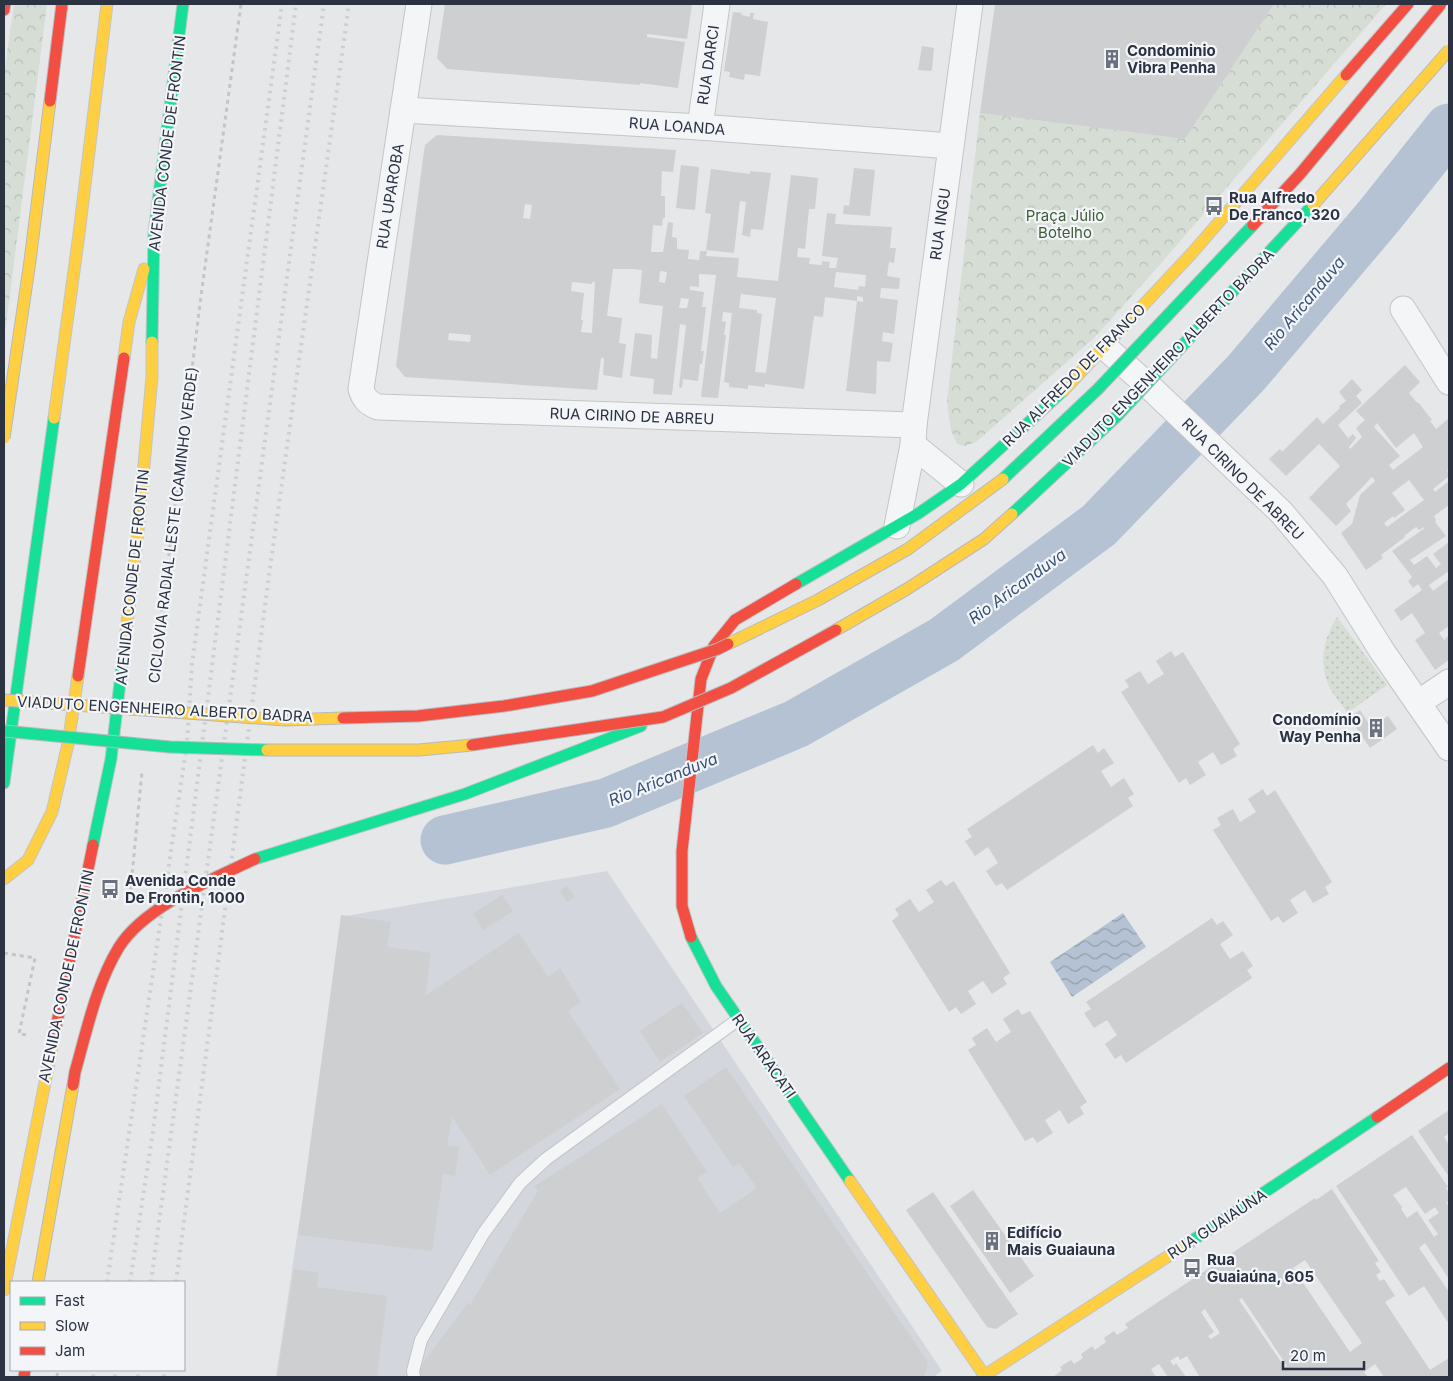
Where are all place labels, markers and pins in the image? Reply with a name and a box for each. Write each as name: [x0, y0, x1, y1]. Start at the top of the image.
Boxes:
place label: Condominio Vibra Penha: [1127, 41, 1216, 77]
building icon: Condominio Vibra Penha: [1101, 48, 1123, 70]
place label: Rua Alfredo De Franco, 320: [1229, 188, 1340, 224]
bus stop icon: Rua Alfredo De Franco, 320: [1203, 195, 1225, 217]
place label: Condomínio Way Penha: [1272, 710, 1361, 746]
building icon: Condomínio Way Penha: [1365, 717, 1387, 739]
place label: Avenida Conde De Frontin, 1000: [125, 871, 245, 907]
bus stop icon: Avenida Conde De Frontin, 1000: [99, 878, 121, 900]
place label: Edifício Mais Guaiauna: [1007, 1223, 1115, 1259]
building icon: Edifício Mais Guaiauna: [981, 1230, 1003, 1252]
place label: Rua Guaiaúna, 605: [1207, 1250, 1314, 1286]
bus stop icon: Rua Guaiaúna, 605: [1181, 1257, 1203, 1279]

